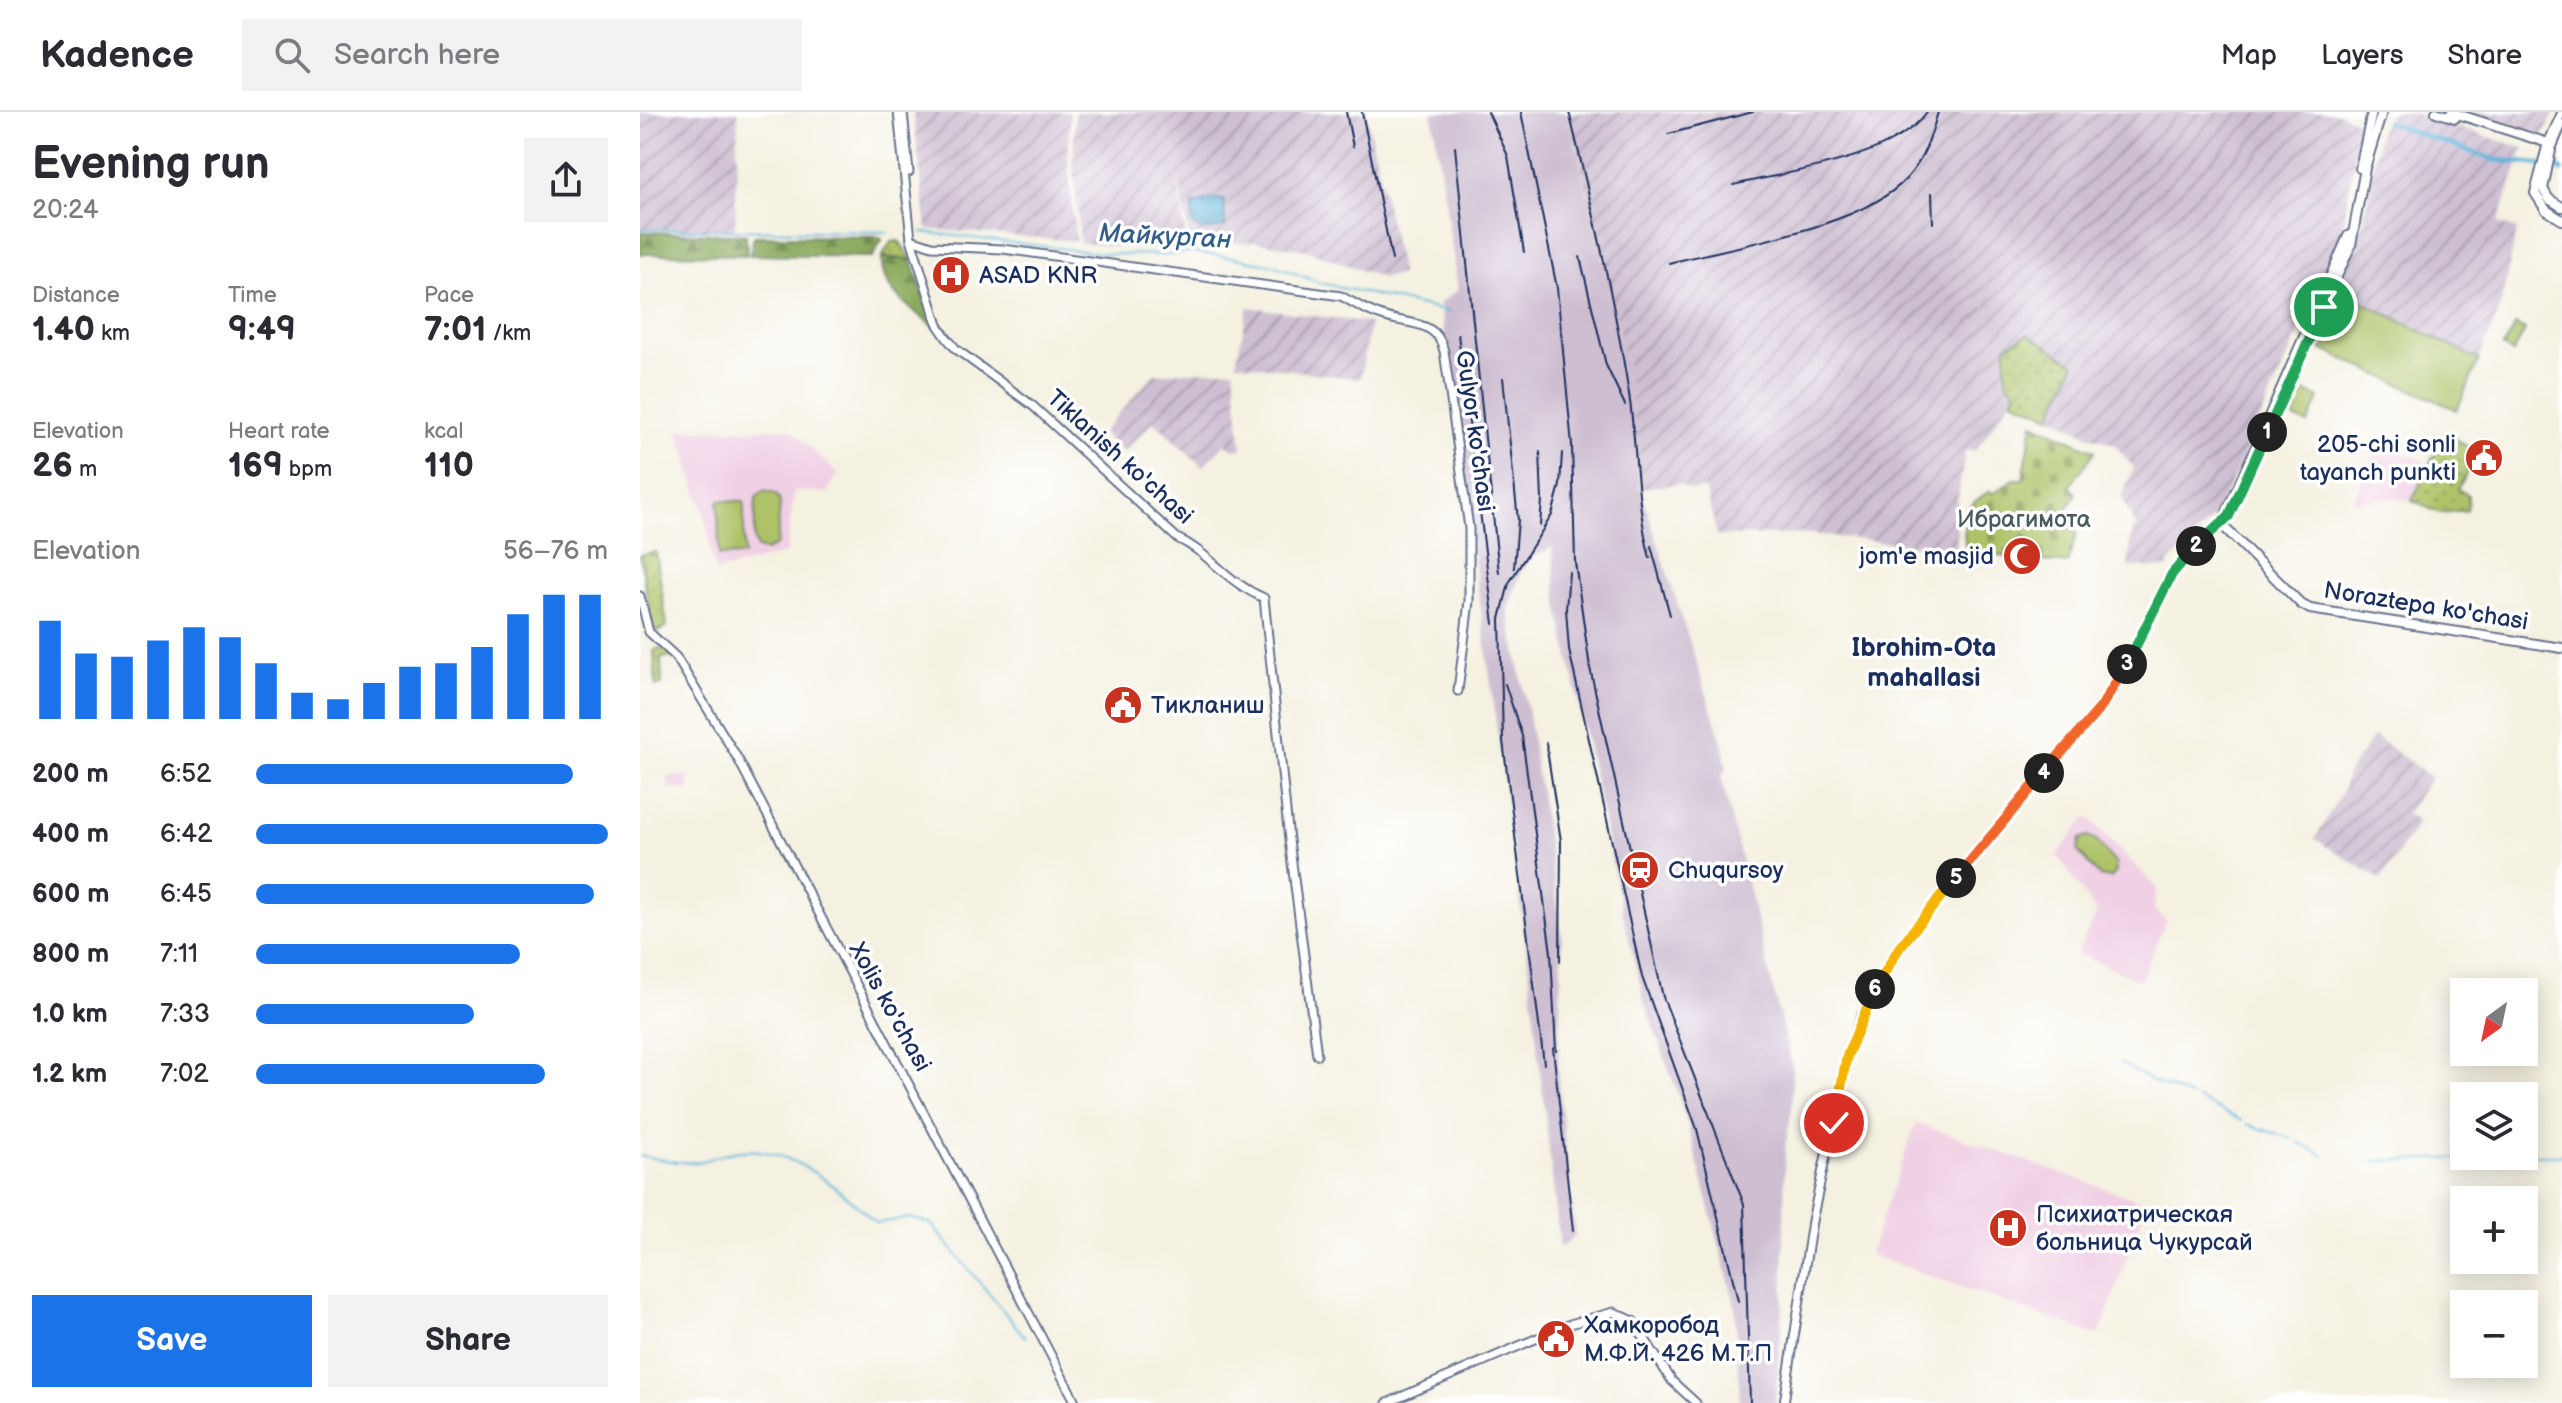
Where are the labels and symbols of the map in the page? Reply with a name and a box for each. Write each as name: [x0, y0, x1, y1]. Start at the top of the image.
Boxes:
water label: Майкурган: [1098, 218, 1232, 256]
hospital icon: ASAD KNR: [930, 254, 972, 296]
place label: ASAD KNR: [979, 261, 1097, 290]
pin: [2290, 273, 2358, 341]
street label: Gulyor ko'chasi: [1449, 349, 1501, 513]
street label: Tiklanish ko'chasi: [1041, 384, 1199, 530]
pin: 1: [2247, 412, 2287, 452]
place label: 205-chi sonli tayanch punkti: [2300, 430, 2456, 487]
public building icon: 205-chi sonli tayanch punkti: [2463, 437, 2505, 479]
park label: Ибрагимота: [1957, 505, 2091, 534]
pin: 2: [2176, 526, 2216, 566]
mosque icon: jom'e masjid: [2001, 535, 2043, 577]
place label: jom'e masjid: [1858, 542, 1994, 571]
street label: Noraztepa ko'chasi: [2322, 576, 2530, 636]
district label: Ibrohim-Ota mahallasi: [1852, 633, 1996, 694]
pin: 3: [2107, 644, 2147, 684]
public building icon: Тикланиш: [1102, 684, 1144, 726]
place label: Тикланиш: [1151, 691, 1264, 720]
pin: 4: [2024, 753, 2064, 793]
station icon: Chuqursoy: [1619, 849, 1661, 891]
place label: Chuqursoy: [1668, 856, 1784, 885]
pin: 5: [1936, 858, 1976, 898]
street label: Xolis ko'chasi: [842, 937, 937, 1077]
pin: 6: [1855, 969, 1895, 1009]
north arrow: [2450, 978, 2538, 1066]
pin: [1800, 1089, 1868, 1157]
place label: Психиатрическая больница Чукурсай: [2036, 1200, 2253, 1257]
hospital icon: Психиатрическая больница Чукурсай: [1987, 1207, 2029, 1249]
place label: Хамкоробод М.Ф.Й. 426 М.Т.П: [1584, 1311, 1772, 1368]
public building icon: Хамкоробод М.Ф.Й. 426 М.Т.П: [1535, 1318, 1577, 1360]

